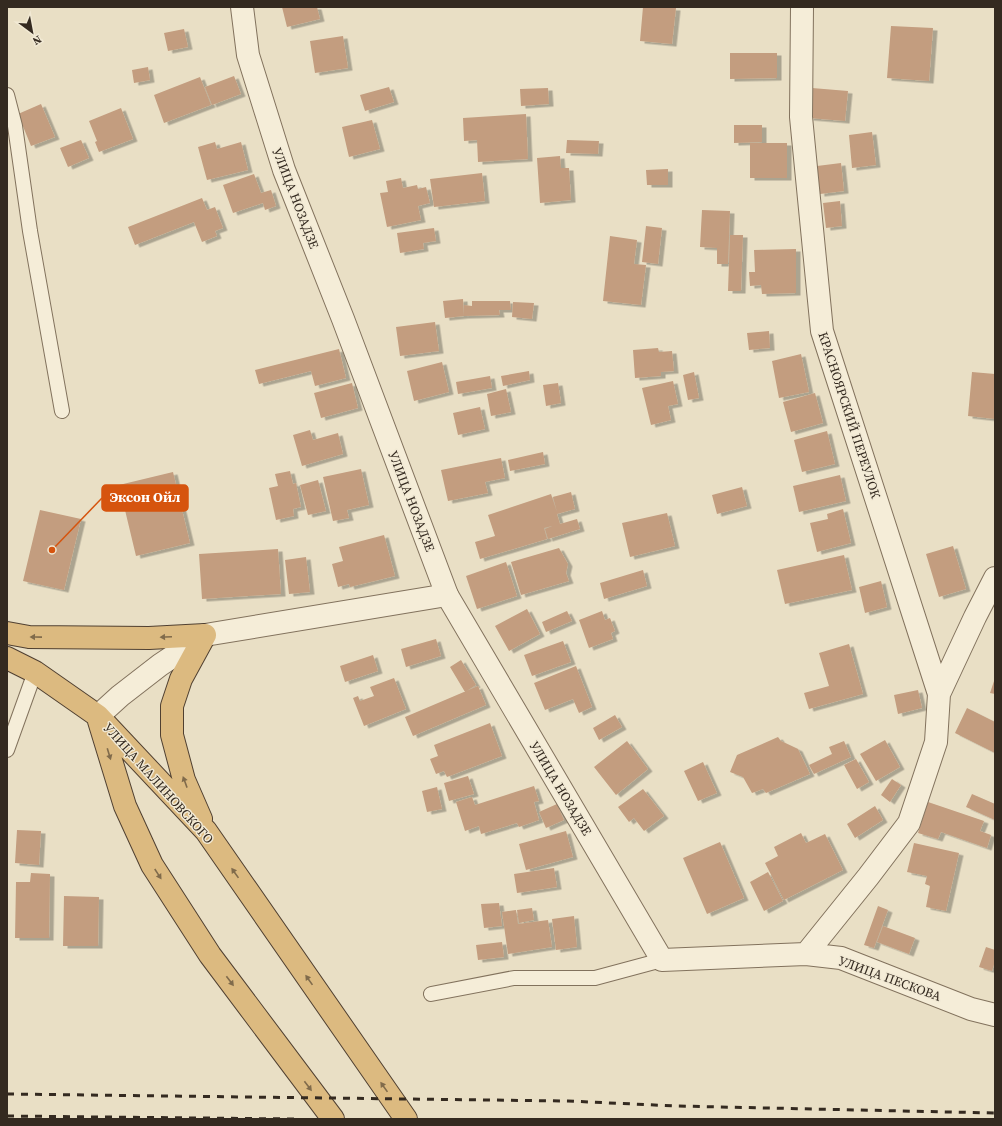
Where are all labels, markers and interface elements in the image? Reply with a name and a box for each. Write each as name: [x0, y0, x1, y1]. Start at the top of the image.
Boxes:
north arrow: [12, 12, 52, 52]
text: N: [30, 32, 44, 49]
street label: УЛИЦА НОЗАДЗЕ: [268, 145, 323, 251]
street label: КРАСНОЯРСКИЙ ПЕРЕУЛОК: [815, 330, 885, 501]
street label: УЛИЦА НОЗАДЗЕ: [384, 448, 439, 554]
callout: Эксон Ойл: [102, 485, 188, 511]
text: Эксон Ойл: [110, 487, 180, 507]
one-way arrow: [29, 634, 42, 640]
one-way arrow: [160, 634, 172, 641]
street label: УЛИЦА МАЛИНОВСКОГО: [100, 719, 217, 847]
street label: УЛИЦА НОЗАДЗЕ: [526, 738, 595, 839]
one-way arrow: [106, 748, 112, 760]
one-way arrow: [182, 775, 188, 787]
one-way arrow: [154, 868, 161, 880]
one-way arrow: [231, 868, 239, 879]
street label: УЛИЦА ПЕСКОВА: [836, 952, 944, 1005]
one-way arrow: [305, 975, 313, 985]
one-way arrow: [226, 976, 235, 987]
one-way arrow: [304, 1080, 312, 1091]
one-way arrow: [380, 1082, 388, 1092]

